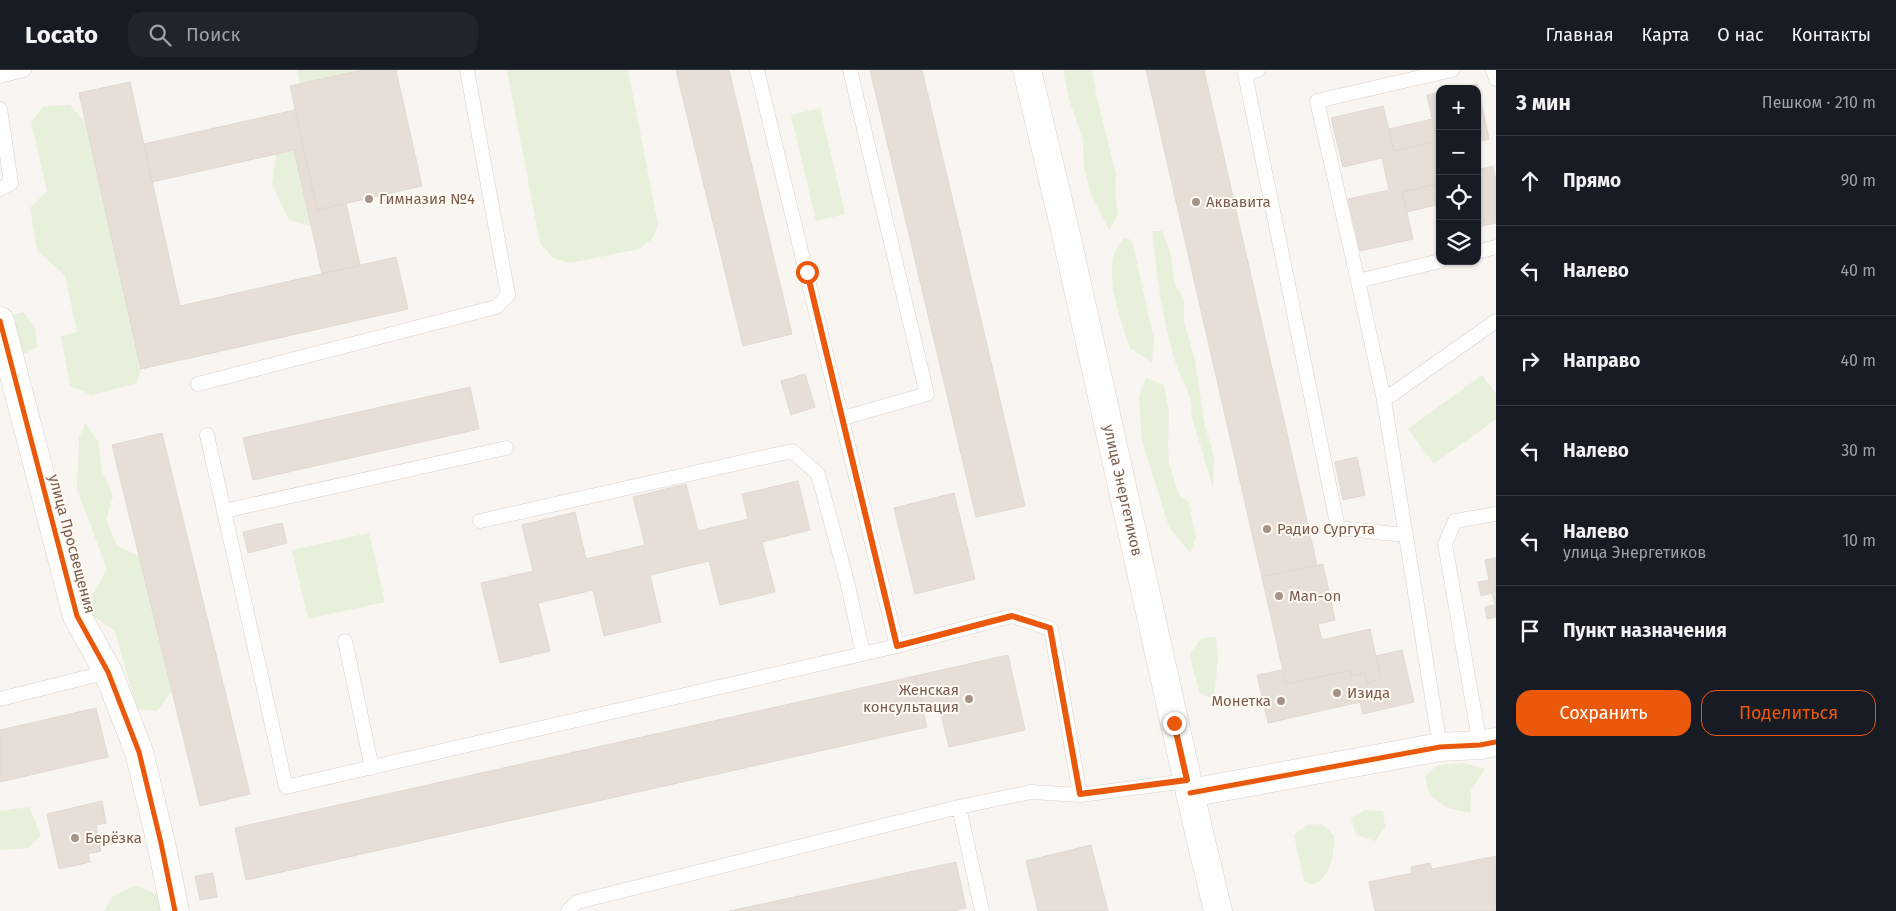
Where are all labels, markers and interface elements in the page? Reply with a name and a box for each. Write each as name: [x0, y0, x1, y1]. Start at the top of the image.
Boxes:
search box: [128, 12, 478, 57]
text: Locato: [25, 21, 98, 49]
icon: search: [146, 21, 174, 49]
text: Поиск: [186, 23, 240, 46]
text: Главная: [1546, 24, 1614, 46]
text: Карта: [1642, 24, 1689, 46]
text: О нас: [1717, 24, 1764, 46]
text: Контакты: [1792, 24, 1871, 46]
map controls: [1436, 85, 1481, 265]
button: +: [1436, 85, 1481, 130]
text: 3 мин: [1516, 90, 1571, 116]
text: Пешком · 210 m: [1762, 93, 1876, 112]
button: −: [1436, 130, 1481, 175]
icon: ahead: [1516, 167, 1544, 195]
text: Прямо: [1563, 169, 1621, 192]
text: 90 m: [1841, 171, 1876, 190]
button: locate: [1436, 175, 1481, 220]
place label: Гимназия №4: [379, 190, 475, 208]
marker: Гимназия №4: [363, 193, 375, 205]
place label: Аквавита: [1206, 193, 1271, 211]
marker: Аквавита: [1190, 196, 1202, 208]
button: layers: [1436, 220, 1481, 265]
icon: left: [1516, 257, 1544, 285]
text: Налево: [1563, 259, 1629, 282]
route start: [796, 261, 819, 284]
text: 40 m: [1841, 261, 1876, 280]
icon: right: [1516, 347, 1544, 375]
text: Направо: [1563, 349, 1640, 372]
text: 40 m: [1841, 351, 1876, 370]
street label: улица Энергетиков: [1099, 423, 1146, 558]
icon: left: [1516, 437, 1544, 465]
text: Налево: [1563, 439, 1629, 462]
text: 30 m: [1841, 441, 1876, 460]
street label: улица Просвещения: [45, 472, 99, 616]
place label: Радио Сургута: [1277, 520, 1375, 538]
text: Налево: [1563, 520, 1629, 543]
marker: Радио Сургута: [1261, 523, 1273, 535]
icon: left: [1516, 527, 1544, 555]
text: 10 m: [1842, 531, 1876, 550]
text: улица Энергетиков: [1563, 543, 1706, 562]
place label: Man-on: [1289, 587, 1341, 605]
marker: Man-on: [1273, 590, 1285, 602]
icon: arrive: [1516, 617, 1544, 645]
text: Пункт назначения: [1563, 619, 1727, 642]
place label: Женская консультация: [863, 681, 959, 716]
place label: Изида: [1347, 684, 1390, 702]
marker: Изида: [1331, 687, 1343, 699]
button: Сохранить: [1516, 690, 1691, 736]
button: Поделиться: [1701, 690, 1876, 736]
place label: Монетка: [1211, 692, 1271, 710]
marker: Женская консультация: [963, 693, 975, 705]
marker: Монетка: [1275, 695, 1287, 707]
route end: [1163, 712, 1186, 735]
place label: Берёзка: [85, 829, 142, 847]
marker: Берёзка: [69, 832, 81, 844]

